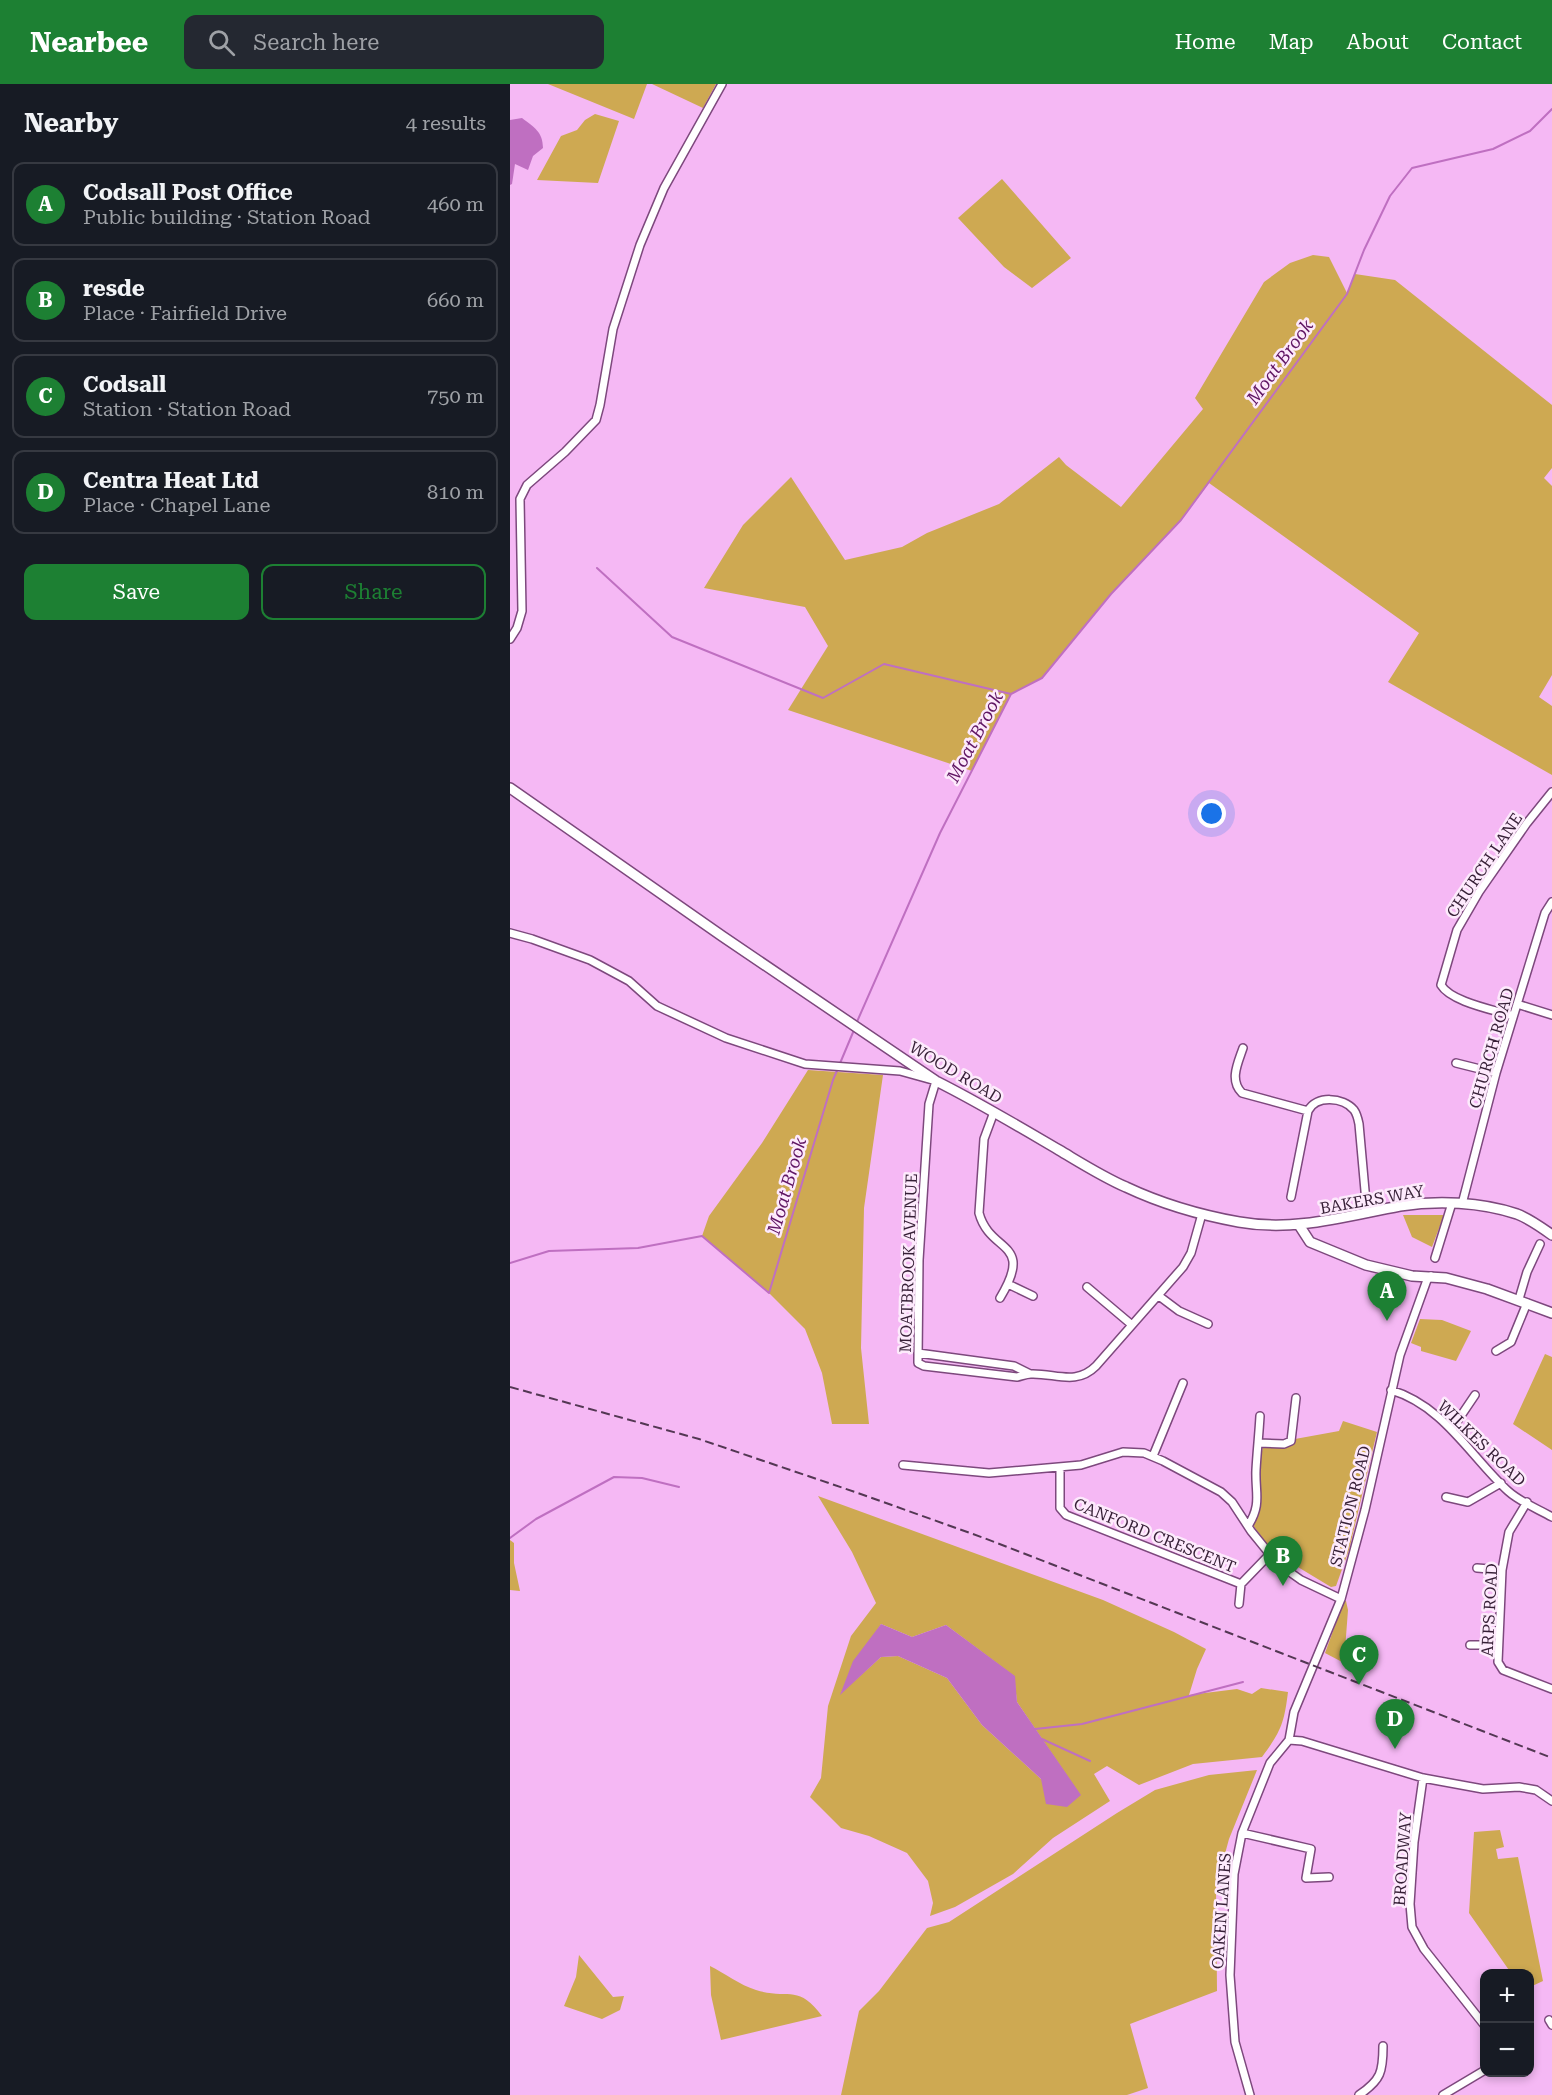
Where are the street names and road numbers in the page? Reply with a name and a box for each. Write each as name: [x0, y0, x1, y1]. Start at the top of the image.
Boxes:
street label: CHURCH LANE: [1442, 809, 1526, 921]
street label: CHURCH ROAD: [1465, 986, 1518, 1111]
street label: WOOD ROAD: [906, 1037, 1006, 1108]
street label: MOATBROOK AVENUE: [896, 1173, 921, 1353]
street label: BAKERS WAY: [1318, 1181, 1426, 1218]
street label: WILKES ROAD: [1434, 1397, 1530, 1490]
street label: STATION ROAD: [1326, 1444, 1375, 1568]
street label: CANFORD CRESCENT: [1071, 1494, 1239, 1577]
street label: ARPS ROAD: [1478, 1563, 1501, 1657]
street label: BROADWAY: [1390, 1811, 1415, 1907]
street label: OAKEN LANES: [1208, 1852, 1235, 1970]

